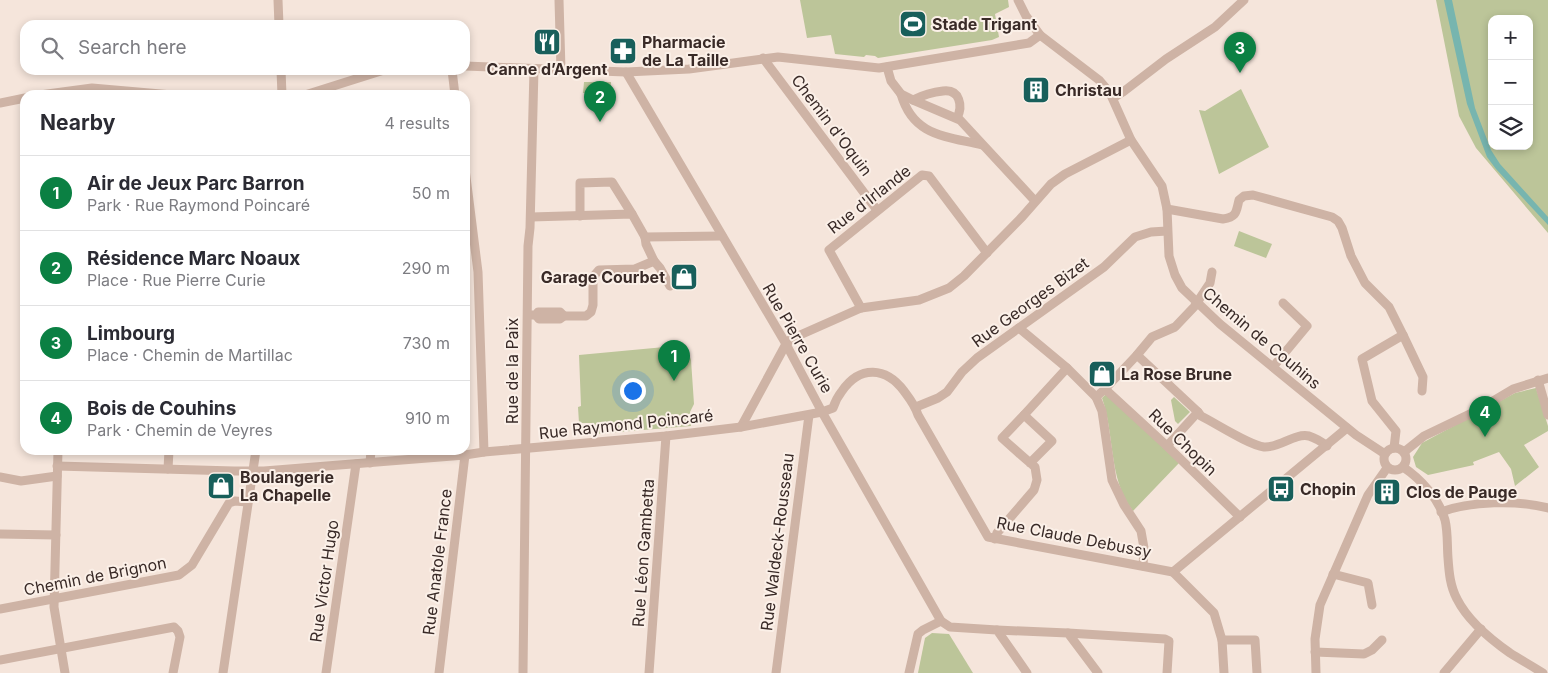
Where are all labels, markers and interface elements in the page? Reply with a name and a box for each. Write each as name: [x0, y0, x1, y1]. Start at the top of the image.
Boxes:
sports icon: Stade Trigant: [898, 9, 928, 39]
place label: Stade Trigant: [932, 14, 1037, 34]
map controls: [1488, 15, 1533, 150]
button: +: [1488, 15, 1533, 60]
search box: [20, 20, 470, 75]
restaurant icon: Canne d’Argent: [532, 27, 562, 57]
place label: Pharmacie de La Taille: [642, 32, 729, 70]
pin: 3: [1224, 32, 1256, 73]
icon: search: [38, 34, 66, 62]
text: Search here: [78, 36, 187, 59]
pharmacy icon: Pharmacie de La Taille: [608, 36, 638, 66]
place label: Canne d’Argent: [487, 59, 608, 79]
button: −: [1488, 60, 1533, 105]
street label: Chemin d'Oquin: [787, 70, 877, 180]
building icon: Christau: [1021, 75, 1051, 105]
place label: Christau: [1055, 80, 1122, 100]
pin: 2: [584, 81, 616, 122]
button: layers: [1488, 105, 1533, 150]
text: Nearby: [40, 110, 115, 135]
text: 4 results: [385, 113, 450, 133]
street label: Rue d'Irlande: [823, 160, 915, 238]
text: Air de Jeux Parc Barron: [87, 172, 304, 195]
text: 1: [53, 183, 59, 203]
text: 50 m: [412, 183, 450, 203]
text: Park · Rue Raymond Poincaré: [87, 195, 310, 215]
text: Résidence Marc Noaux: [87, 247, 300, 270]
street label: Rue Georges Bizet: [968, 253, 1092, 351]
text: 2: [51, 258, 61, 278]
text: 290 m: [402, 258, 450, 278]
shop icon: Garage Courbet: [669, 262, 699, 292]
place label: Garage Courbet: [541, 267, 665, 287]
text: Place · Rue Pierre Curie: [87, 270, 266, 290]
street label: Rue Pierre Curie: [758, 280, 838, 396]
street label: Chemin de Couhins: [1199, 283, 1325, 393]
street label: Rue de la Paix: [502, 318, 522, 424]
text: Limbourg: [87, 322, 175, 345]
text: 3: [51, 333, 61, 353]
text: 730 m: [403, 333, 450, 353]
pin: 1: [658, 340, 690, 381]
text: Place · Chemin de Martillac: [87, 345, 293, 365]
shop icon: La Rose Brune: [1087, 359, 1117, 389]
place label: La Rose Brune: [1121, 364, 1232, 384]
your location: [620, 378, 646, 404]
pin: 4: [1469, 396, 1501, 437]
text: Bois de Couhins: [87, 397, 236, 420]
street label: Rue Chopin: [1145, 404, 1221, 480]
street label: Rue Raymond Poincaré: [538, 405, 714, 443]
text: 4: [51, 408, 61, 428]
text: 910 m: [405, 408, 450, 428]
text: Park · Chemin de Veyres: [87, 420, 273, 440]
street label: Rue Waldeck-Rousseau: [756, 452, 798, 632]
place label: Boulangerie La Chapelle: [240, 467, 334, 505]
shop icon: Boulangerie La Chapelle: [206, 471, 236, 501]
bus stop icon: Chopin: [1266, 474, 1296, 504]
building icon: Clos de Pauge: [1372, 477, 1402, 507]
street label: Rue Léon Gambetta: [628, 478, 658, 628]
place label: Chopin: [1300, 479, 1356, 499]
place label: Clos de Pauge: [1406, 482, 1517, 502]
street label: Rue Anatole France: [418, 488, 456, 636]
street label: Rue Claude Debussy: [995, 512, 1153, 562]
street label: Rue Victor Hugo: [305, 518, 343, 644]
street label: Chemin de Brignon: [22, 552, 168, 600]

